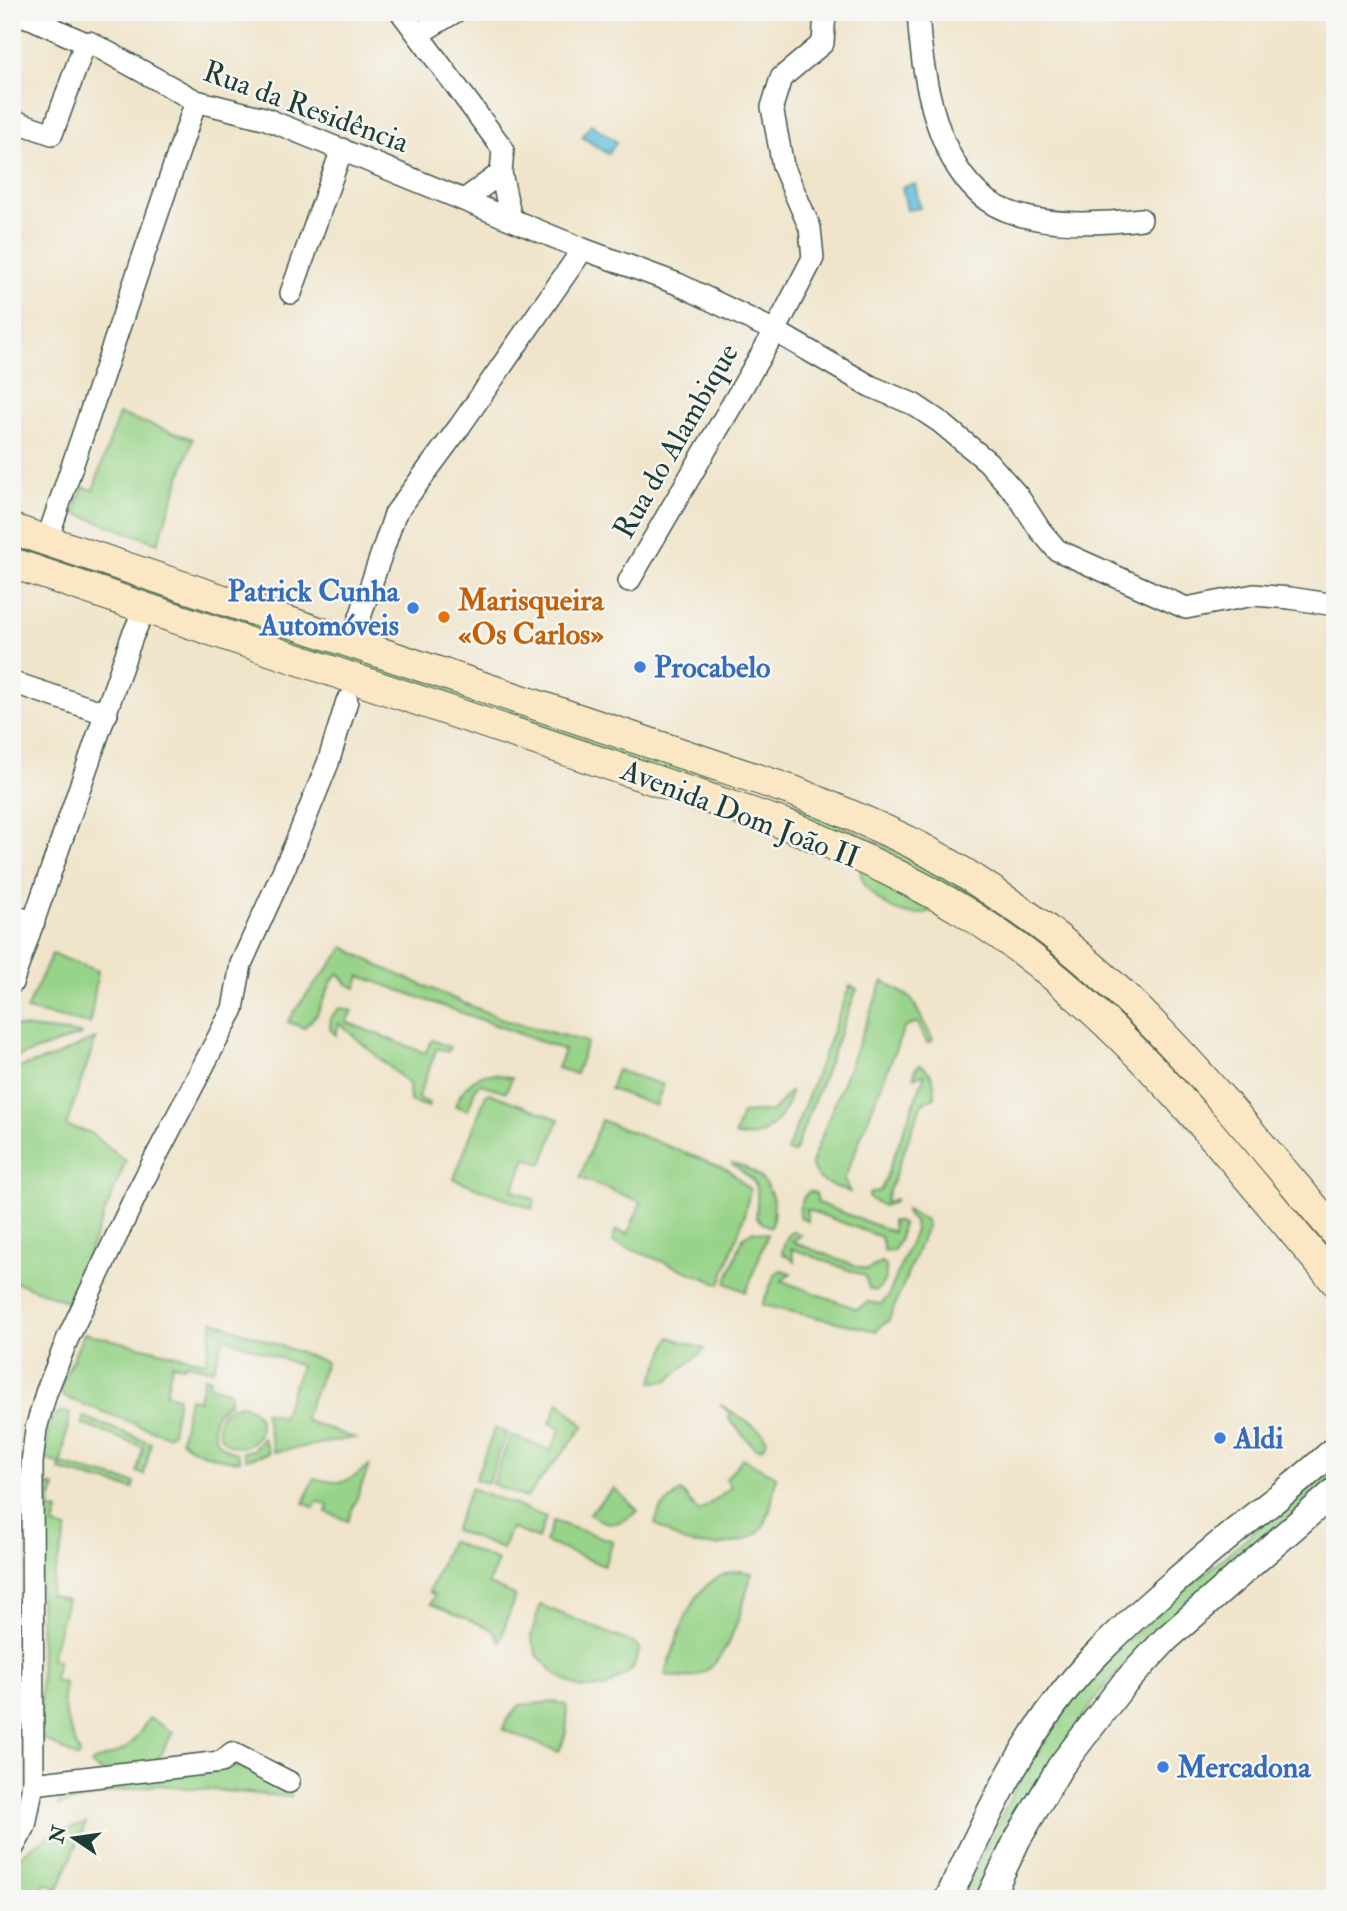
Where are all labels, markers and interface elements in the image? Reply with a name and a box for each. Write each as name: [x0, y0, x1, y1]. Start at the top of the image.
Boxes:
street label: Rua da Residência: [198, 53, 414, 162]
street label: Rua do Alambique: [605, 337, 747, 545]
place label: Patrick Cunha Automóveis: [228, 573, 401, 644]
place label: Marisqueira «Os Carlos»: [457, 582, 606, 653]
marker: Patrick Cunha Automóveis: [405, 600, 421, 616]
marker: Marisqueira «Os Carlos»: [436, 609, 452, 625]
place label: Procabelo: [654, 649, 770, 686]
marker: Procabelo: [632, 659, 648, 675]
street label: Avenida Dom João II: [615, 751, 864, 876]
place label: Aldi: [1232, 1420, 1283, 1457]
marker: Aldi: [1212, 1430, 1228, 1446]
place label: Mercadona: [1176, 1749, 1312, 1786]
marker: Mercadona: [1155, 1759, 1171, 1775]
north arrow: [38, 1802, 108, 1872]
text: N: [45, 1822, 72, 1846]

